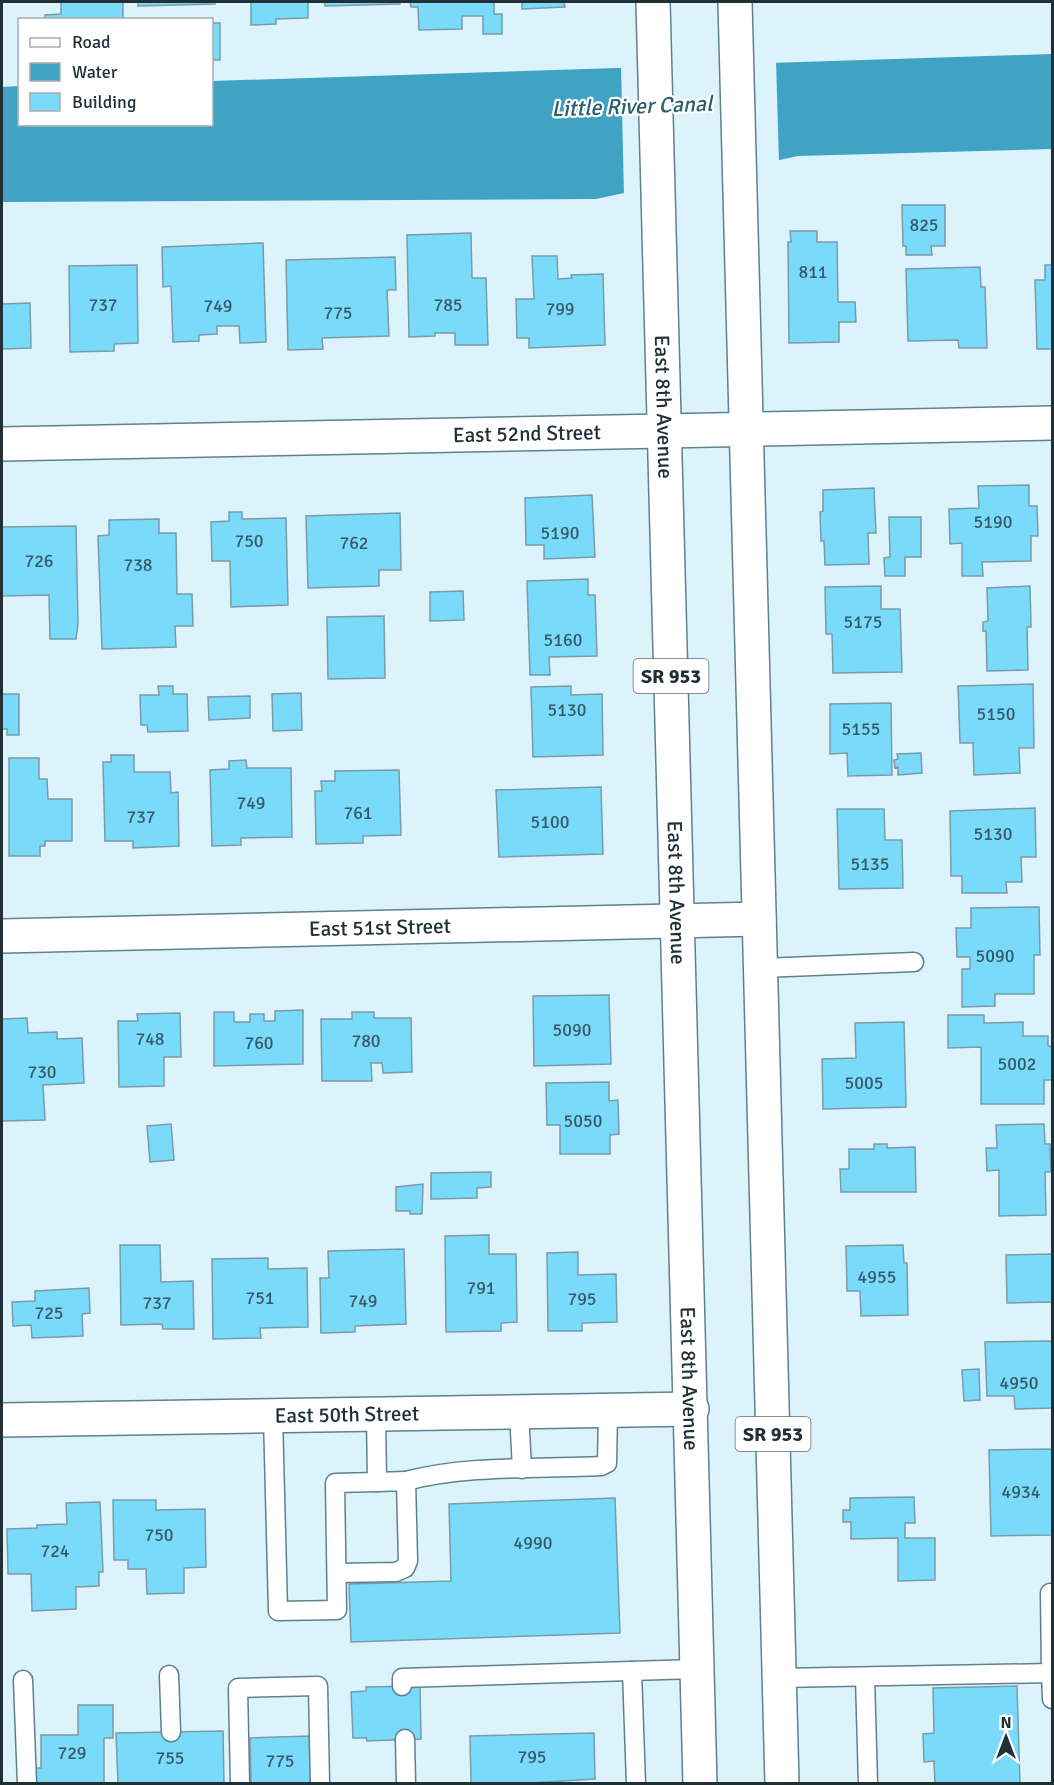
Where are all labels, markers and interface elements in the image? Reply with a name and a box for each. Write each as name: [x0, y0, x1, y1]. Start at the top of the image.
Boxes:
legend: [18, 18, 213, 126]
text: Road: [72, 31, 111, 53]
text: Water: [72, 61, 118, 83]
water label: Little River Canal: [551, 90, 714, 122]
text: Building: [72, 91, 136, 113]
house number: 825: [909, 214, 939, 236]
house number: 811: [798, 261, 828, 283]
house number: 737: [88, 294, 118, 316]
house number: 785: [433, 294, 463, 316]
house number: 749: [203, 295, 233, 317]
house number: 799: [545, 298, 575, 320]
house number: 775: [323, 302, 353, 324]
street label: East 8th Avenue: [649, 335, 679, 479]
street label: East 52nd Street: [453, 419, 601, 448]
house number: 5190: [974, 511, 1012, 533]
house number: 5190: [541, 522, 579, 544]
house number: 750: [234, 530, 264, 552]
house number: 762: [339, 532, 369, 554]
house number: 726: [24, 550, 54, 572]
house number: 738: [123, 554, 153, 576]
house number: 5175: [844, 611, 882, 633]
house number: 5160: [544, 629, 582, 651]
road number: SR 953: [634, 659, 708, 693]
house number: 5130: [548, 699, 586, 721]
house number: 5150: [977, 703, 1015, 725]
house number: 5155: [842, 718, 880, 740]
house number: 749: [236, 792, 266, 814]
house number: 761: [343, 802, 373, 824]
house number: 737: [126, 806, 156, 828]
house number: 5100: [531, 811, 569, 833]
street label: East 8th Avenue: [662, 820, 691, 965]
house number: 5130: [974, 823, 1012, 845]
house number: 5135: [851, 853, 889, 875]
street label: East 51st Street: [309, 913, 451, 942]
house number: 5090: [976, 945, 1014, 967]
house number: 5090: [553, 1019, 591, 1041]
house number: 748: [135, 1028, 165, 1050]
house number: 780: [351, 1030, 381, 1052]
house number: 760: [244, 1032, 274, 1054]
house number: 5002: [998, 1053, 1036, 1075]
house number: 730: [27, 1061, 57, 1083]
house number: 5005: [845, 1072, 883, 1094]
house number: 5050: [564, 1110, 602, 1132]
house number: 4955: [858, 1266, 896, 1288]
house number: 791: [466, 1277, 496, 1299]
house number: 751: [245, 1287, 275, 1309]
house number: 795: [567, 1288, 597, 1310]
house number: 749: [348, 1290, 378, 1312]
house number: 737: [142, 1292, 172, 1314]
house number: 725: [34, 1302, 64, 1324]
street label: East 8th Avenue: [674, 1306, 704, 1451]
house number: 4950: [1000, 1372, 1038, 1394]
street label: East 50th Street: [275, 1400, 419, 1429]
road number: SR 953: [736, 1417, 810, 1451]
house number: 4934: [1002, 1481, 1041, 1503]
house number: 750: [144, 1524, 174, 1546]
house number: 4990: [514, 1532, 552, 1554]
house number: 724: [40, 1540, 70, 1562]
north arrow: [976, 1707, 1036, 1767]
text: N: [1000, 1713, 1012, 1733]
house number: 729: [57, 1742, 87, 1764]
house number: 795: [517, 1746, 547, 1768]
house number: 755: [155, 1747, 185, 1769]
house number: 775: [265, 1750, 295, 1772]

